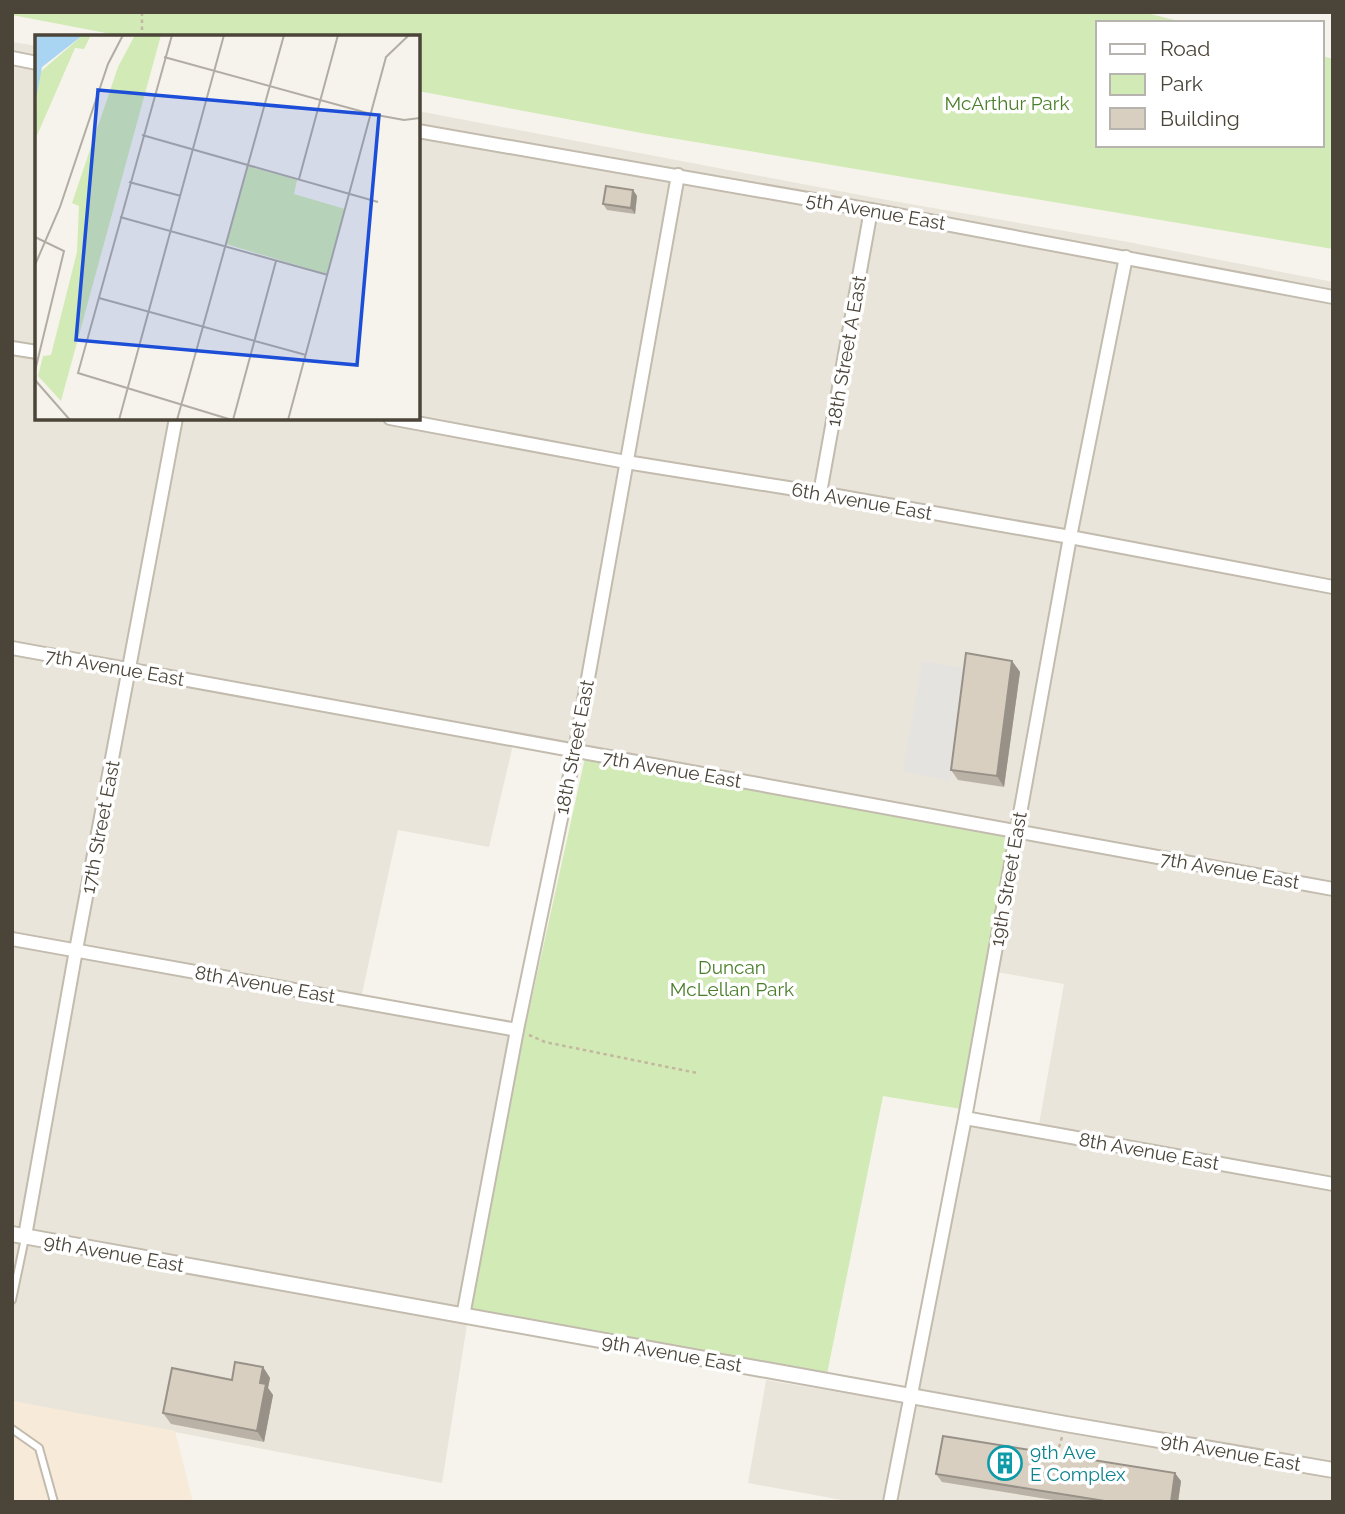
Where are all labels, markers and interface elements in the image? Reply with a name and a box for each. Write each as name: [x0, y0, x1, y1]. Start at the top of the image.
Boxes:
legend: [1096, 21, 1324, 147]
inset map: [35, 35, 420, 420]
text: Road: [1160, 36, 1210, 61]
text: Park: [1160, 71, 1203, 96]
park label: McArthur Park: [945, 92, 1069, 114]
text: Building: [1160, 106, 1240, 131]
street label: 5th Avenue East: [805, 188, 948, 234]
street label: 18th Street A East: [822, 273, 870, 428]
street label: 6th Avenue East: [790, 478, 934, 524]
street label: 7th Avenue East: [44, 644, 187, 690]
street label: 18th Street East: [550, 677, 598, 816]
street label: 7th Avenue East: [601, 746, 744, 792]
street label: 17th Street East: [76, 758, 124, 896]
street label: 19th Street East: [985, 809, 1031, 948]
street label: 7th Avenue East: [1159, 847, 1302, 893]
park label: Duncan McLellan Park: [670, 956, 794, 1000]
street label: 8th Avenue East: [193, 961, 337, 1007]
street label: 8th Avenue East: [1077, 1128, 1221, 1174]
street label: 9th Avenue East: [42, 1230, 186, 1276]
street label: 9th Avenue East: [600, 1330, 744, 1376]
street label: 9th Avenue East: [1159, 1429, 1303, 1475]
place label: 9th Ave E Complex: [1030, 1441, 1126, 1485]
building icon: 9th Ave E Complex: [986, 1444, 1024, 1482]

